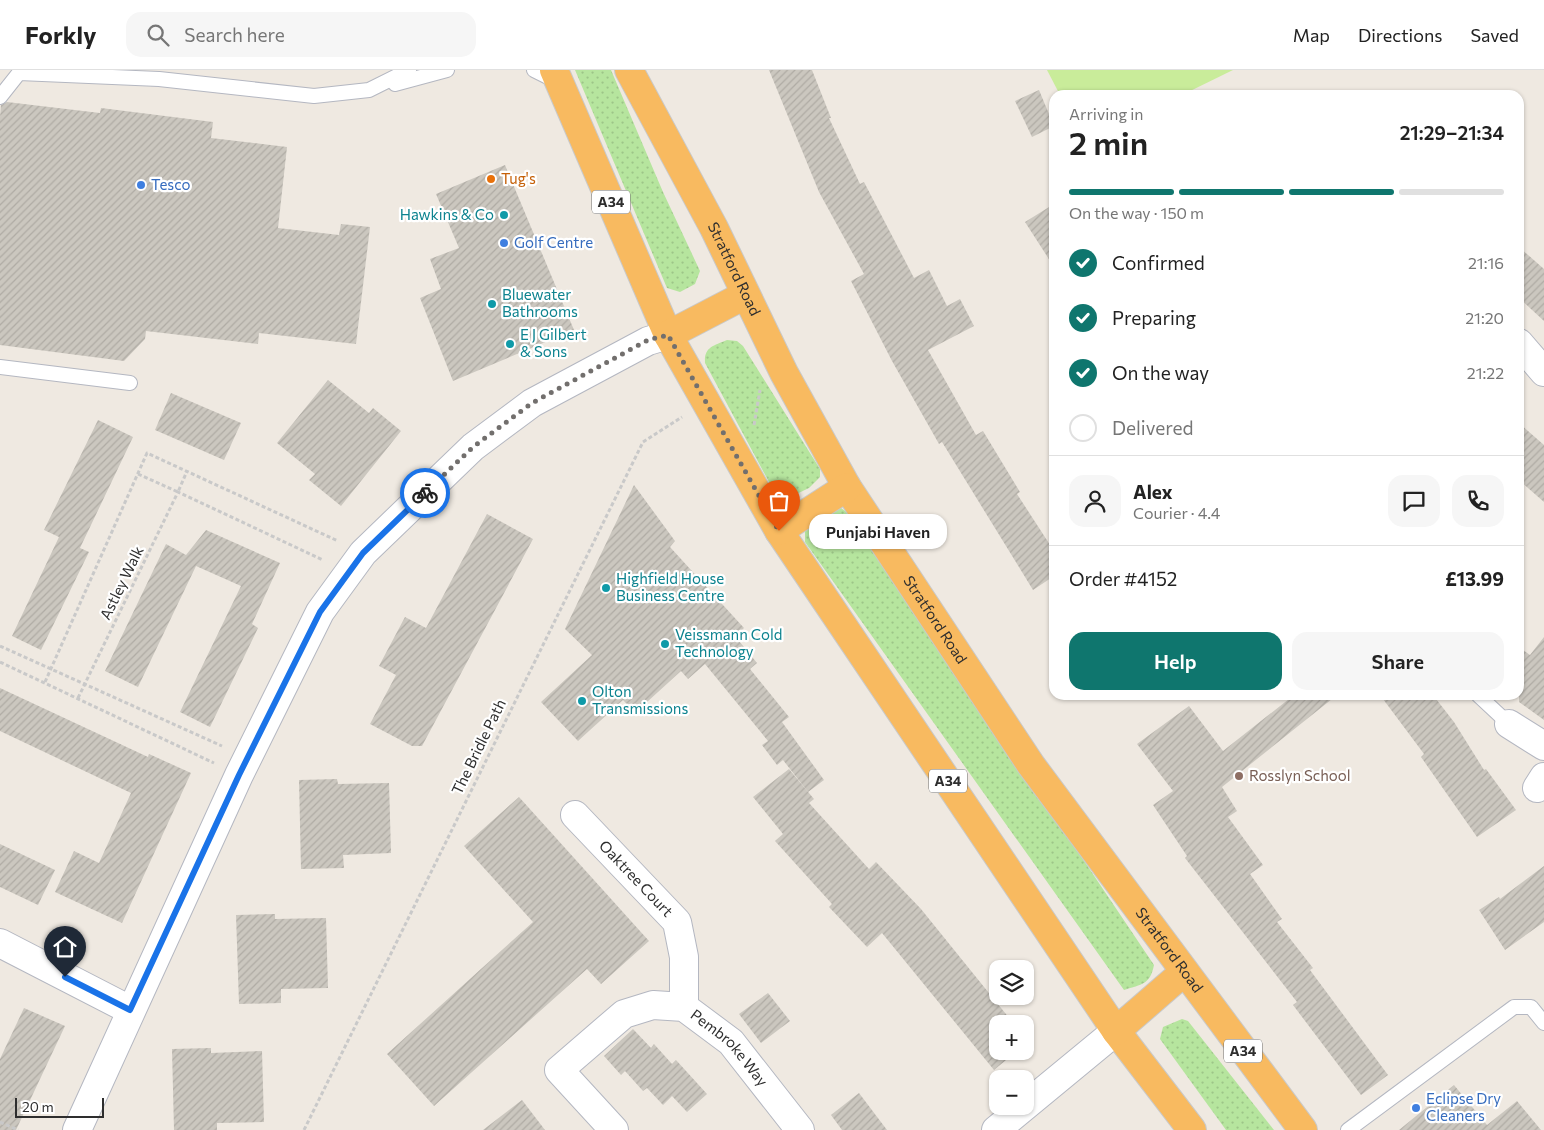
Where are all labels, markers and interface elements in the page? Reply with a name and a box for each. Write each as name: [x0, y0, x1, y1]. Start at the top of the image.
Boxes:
search box: [126, 12, 476, 57]
text: Forkly: [25, 20, 96, 49]
icon: search: [144, 21, 172, 49]
text: Search here: [184, 23, 285, 46]
text: Map: [1293, 24, 1330, 46]
text: Directions: [1358, 24, 1442, 46]
text: Saved: [1470, 24, 1519, 46]
text: Arriving in: [1069, 104, 1143, 123]
text: 21:29–21:34: [1400, 121, 1504, 144]
text: 2 min: [1069, 122, 1148, 162]
place label: Tug's: [501, 169, 536, 187]
marker: Tug's: [485, 173, 497, 185]
place label: Tesco: [151, 175, 191, 193]
marker: Tesco: [135, 179, 147, 191]
road number: A34: [592, 190, 630, 214]
text: On the way · 150 m: [1069, 203, 1204, 222]
place label: Hawkins & Co: [400, 205, 494, 223]
marker: Hawkins & Co: [498, 209, 510, 221]
street label: Stratford Road: [704, 219, 765, 318]
place label: Golf Centre: [514, 233, 593, 251]
marker: Golf Centre: [498, 237, 510, 249]
icon: check: [1069, 249, 1097, 277]
text: Confirmed: [1112, 251, 1205, 274]
text: 21:16: [1468, 253, 1504, 272]
place label: Bluewater Bathrooms: [502, 285, 578, 320]
marker: Bluewater Bathrooms: [486, 298, 498, 310]
icon: check: [1069, 304, 1097, 332]
text: Preparing: [1112, 306, 1196, 329]
text: 21:20: [1465, 308, 1504, 327]
place label: E J Gilbert & Sons: [520, 325, 587, 360]
marker: E J Gilbert & Sons: [504, 338, 516, 350]
icon: check: [1069, 359, 1097, 387]
text: On the way: [1112, 361, 1209, 384]
text: 21:22: [1467, 363, 1504, 382]
text: Delivered: [1112, 416, 1193, 439]
courier: [400, 468, 450, 518]
button: person: [1069, 475, 1121, 527]
button: chat: [1388, 475, 1440, 527]
button: phone: [1452, 475, 1504, 527]
icon: bike: [411, 479, 439, 507]
pin: [758, 480, 800, 531]
text: Alex: [1133, 480, 1173, 503]
icon: bag: [765, 487, 793, 515]
text: Courier · 4.4: [1133, 503, 1220, 522]
callout: Punjabi Haven: [809, 514, 946, 548]
text: Punjabi Haven: [826, 522, 930, 541]
street label: Astley Walk: [96, 543, 147, 622]
text: Order #4152: [1069, 567, 1177, 590]
text: £13.99: [1445, 567, 1504, 590]
place label: Highfield House Business Centre: [616, 569, 724, 604]
street label: Stratford Road: [900, 572, 971, 667]
marker: Highfield House Business Centre: [600, 582, 612, 594]
place label: Veissmann Cold Technology: [675, 625, 782, 660]
button: Help: [1069, 632, 1282, 690]
button: Share: [1292, 632, 1504, 690]
marker: Veissmann Cold Technology: [659, 638, 671, 650]
place label: Olton Transmissions: [592, 682, 688, 717]
marker: Olton Transmissions: [576, 695, 588, 707]
street label: The Bridle Path: [447, 696, 509, 797]
place label: Rosslyn School: [1249, 766, 1351, 784]
road number: A34: [929, 769, 967, 792]
marker: Rosslyn School: [1233, 770, 1245, 782]
street label: Oaktree Court: [596, 836, 677, 920]
street label: Stratford Road: [1132, 903, 1207, 996]
pin: [44, 926, 86, 977]
icon: home: [51, 933, 79, 961]
map controls: [989, 960, 1034, 1115]
button: layers: [989, 960, 1034, 1005]
street label: Pembroke Way: [687, 1005, 772, 1090]
button: +: [989, 1015, 1034, 1060]
road number: A34: [1224, 1039, 1262, 1062]
button: −: [989, 1070, 1034, 1115]
place label: Eclipse Dry Cleaners: [1426, 1089, 1501, 1124]
scale bar: [15, 1095, 104, 1118]
text: 20 m: [22, 1098, 54, 1115]
marker: Eclipse Dry Cleaners: [1410, 1102, 1422, 1114]

